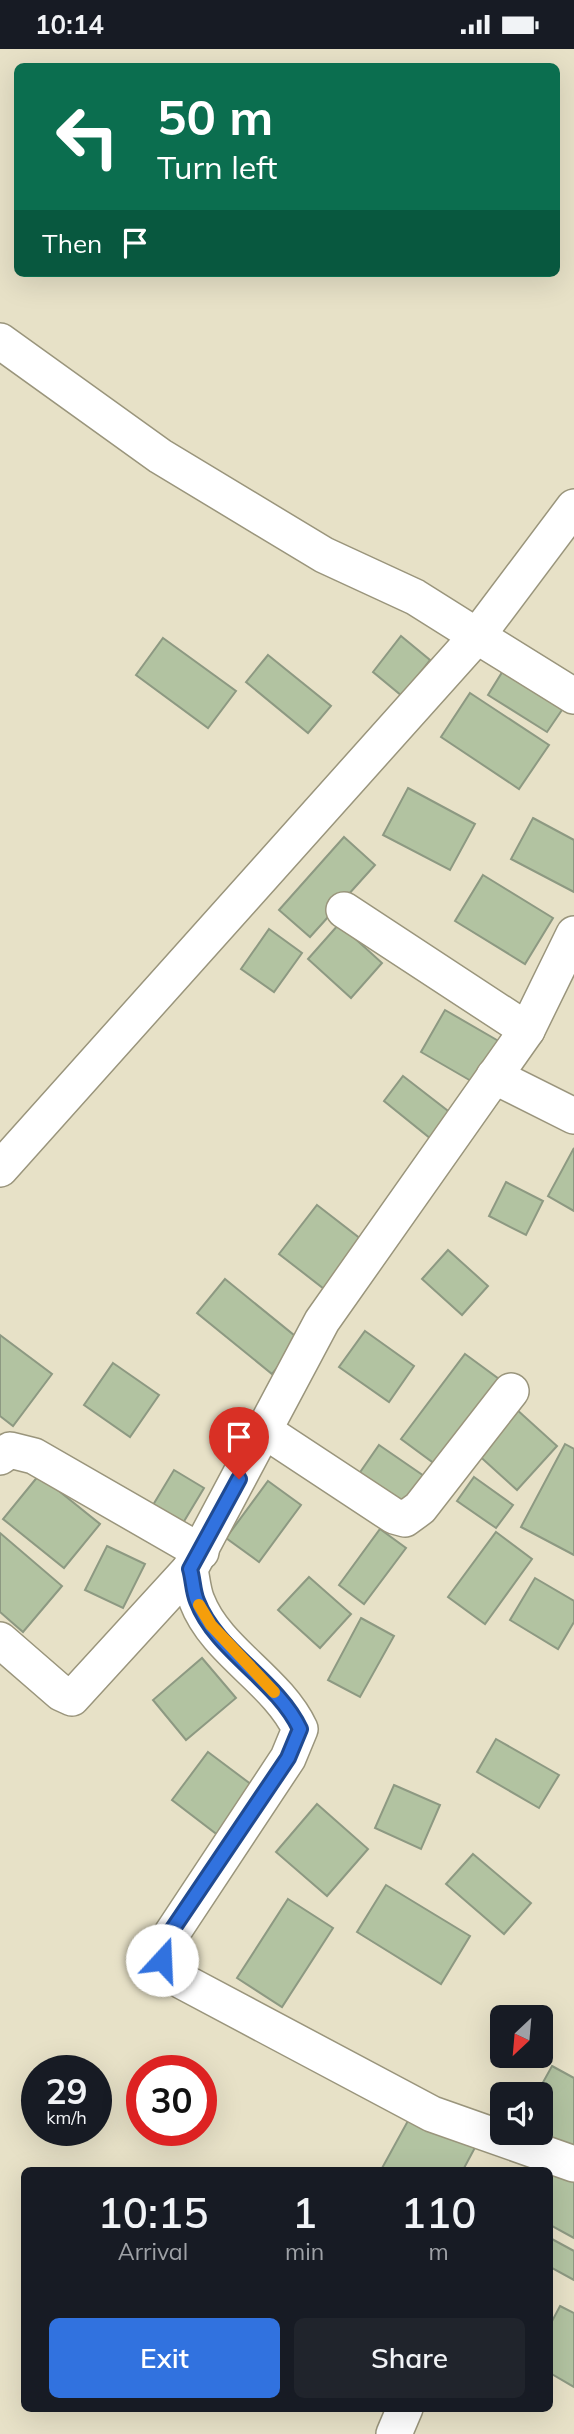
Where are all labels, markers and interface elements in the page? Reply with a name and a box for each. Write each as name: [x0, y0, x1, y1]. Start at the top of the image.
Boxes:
text: 10:14: [35, 8, 104, 41]
text: 50 m: [157, 86, 273, 147]
icon: left: [42, 91, 133, 182]
text: Turn left: [157, 147, 277, 187]
icon: arrive: [116, 224, 154, 262]
text: Then: [42, 227, 102, 260]
pin: [209, 1407, 269, 1479]
icon: arrive: [220, 1418, 258, 1456]
position arrow: [125, 1923, 199, 1997]
north arrow: [490, 2005, 553, 2069]
map controls: [490, 2005, 553, 2145]
speed limit sign: 30: [126, 2055, 217, 2146]
text: 29: [45, 2069, 88, 2113]
button: sound: [490, 2082, 553, 2145]
text: km/h: [46, 2106, 87, 2129]
text: 10:15: [98, 2186, 208, 2239]
text: 1: [292, 2186, 317, 2239]
text: 110: [401, 2186, 476, 2239]
text: Arrival: [118, 2237, 188, 2266]
text: min: [285, 2237, 324, 2266]
text: m: [428, 2237, 449, 2266]
button: Exit: [49, 2318, 280, 2398]
button: Share: [294, 2318, 525, 2398]

